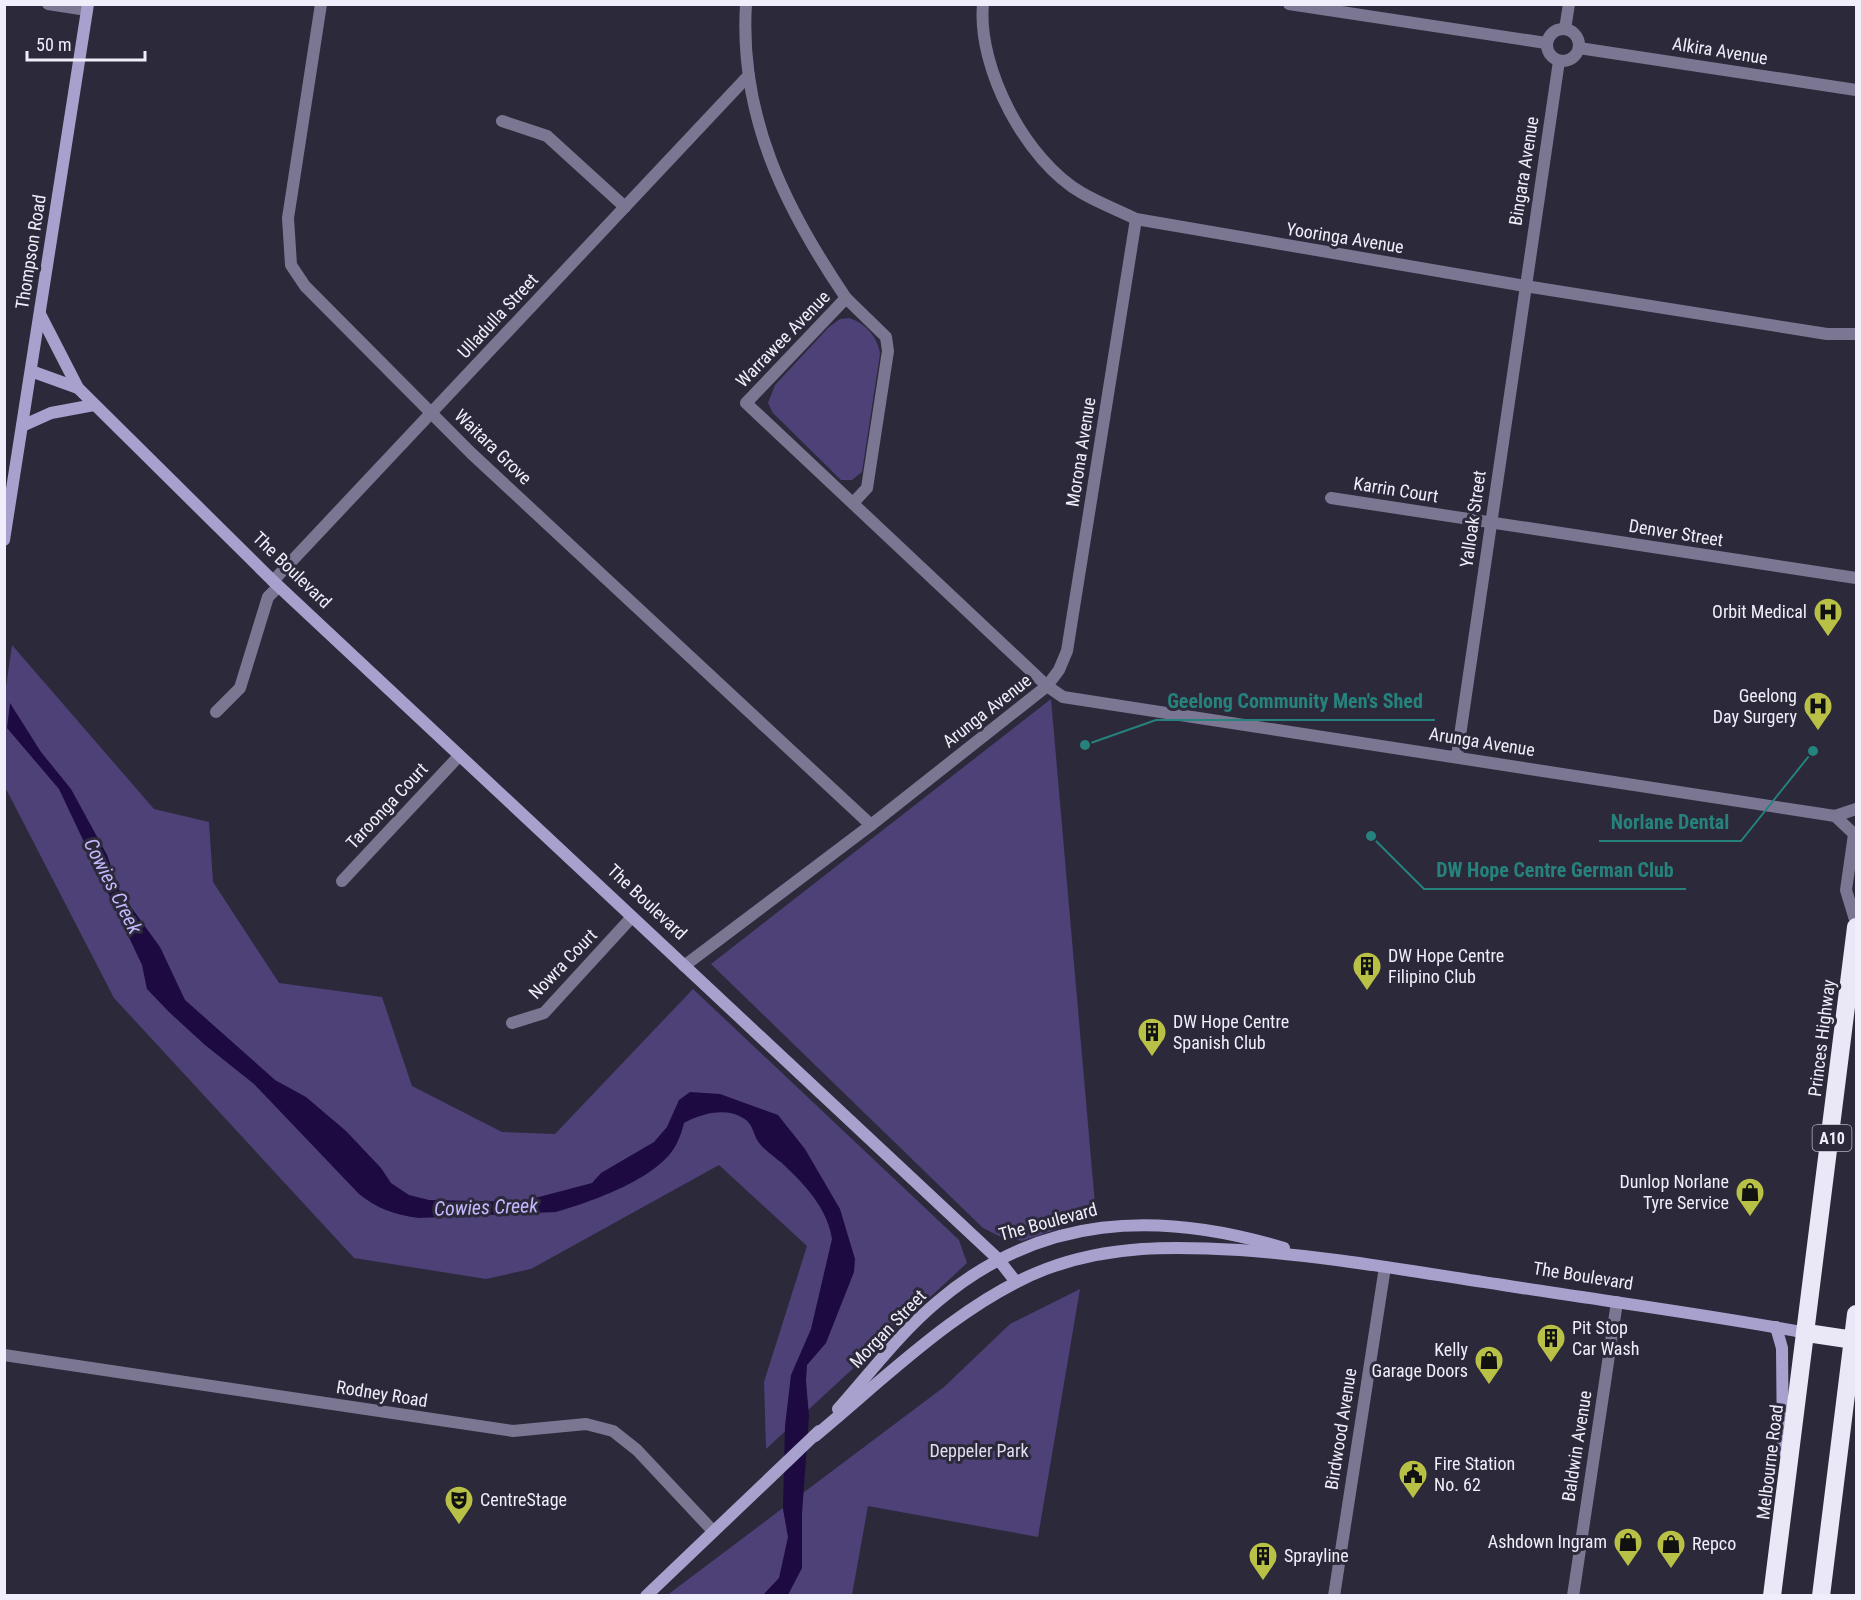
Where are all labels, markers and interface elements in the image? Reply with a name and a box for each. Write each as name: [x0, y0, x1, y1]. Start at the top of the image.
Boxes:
scale bar: [27, 24, 146, 62]
street label: Alkira Avenue: [1671, 33, 1769, 68]
text: 50 m: [36, 34, 71, 55]
street label: Bingara Avenue: [1505, 115, 1542, 227]
street label: Thompson Road: [11, 193, 50, 311]
street label: Yooringa Avenue: [1285, 218, 1405, 257]
street label: Ulladulla Street: [453, 269, 542, 362]
street label: Warrawee Avenue: [731, 286, 834, 391]
street label: Morona Avenue: [1062, 396, 1100, 508]
street label: Waitara Grove: [450, 405, 536, 489]
street label: Yalloak Street: [1455, 469, 1490, 569]
street label: Karrin Court: [1352, 472, 1440, 507]
street label: Denver Street: [1627, 515, 1725, 550]
street label: The Boulevard: [249, 527, 336, 612]
hospital icon: Orbit Medical: [1812, 596, 1844, 638]
place label: Orbit Medical: [1712, 601, 1807, 622]
street label: Arunga Avenue: [938, 669, 1035, 752]
callout: Geelong Community Men's Shed: [1156, 682, 1435, 720]
place label: Geelong Day Surgery: [1713, 685, 1797, 727]
text: Geelong Community Men's Shed: [1167, 689, 1423, 713]
hospital icon: Geelong Day Surgery: [1802, 690, 1834, 732]
street label: Arunga Avenue: [1428, 723, 1536, 760]
street label: Taroonga Court: [341, 758, 432, 853]
callout: Norlane Dental: [1599, 803, 1741, 841]
text: Norlane Dental: [1611, 810, 1729, 834]
water label: Cowies Creek: [79, 834, 148, 939]
callout: DW Hope Centre German Club: [1424, 851, 1686, 889]
text: DW Hope Centre German Club: [1436, 858, 1674, 882]
street label: The Boulevard: [603, 859, 691, 944]
street label: Nowra Court: [524, 924, 601, 1003]
place label: DW Hope Centre Filipino Club: [1388, 945, 1504, 987]
building icon: DW Hope Centre Filipino Club: [1351, 950, 1383, 992]
street label: Princes Highway: [1804, 978, 1839, 1098]
place label: DW Hope Centre Spanish Club: [1173, 1011, 1289, 1053]
building icon: DW Hope Centre Spanish Club: [1136, 1016, 1168, 1058]
road number: A10: [1812, 1125, 1852, 1151]
place label: Dunlop Norlane Tyre Service: [1620, 1171, 1729, 1213]
shop icon: Dunlop Norlane Tyre Service: [1734, 1176, 1766, 1218]
water label: Cowies Creek: [434, 1193, 540, 1221]
street label: The Boulevard: [996, 1198, 1099, 1245]
street label: The Boulevard: [1532, 1257, 1635, 1294]
street label: Morgan Street: [845, 1285, 930, 1372]
place label: Pit Stop Car Wash: [1572, 1317, 1639, 1359]
building icon: Pit Stop Car Wash: [1535, 1322, 1567, 1364]
place label: Kelly Garage Doors: [1372, 1339, 1468, 1381]
shop icon: Kelly Garage Doors: [1473, 1344, 1505, 1386]
street label: Birdwood Avenue: [1321, 1367, 1360, 1491]
street label: Rodney Road: [335, 1376, 429, 1411]
street label: Baldwin Avenue: [1557, 1389, 1596, 1503]
street label: Melbourne Road: [1752, 1403, 1787, 1521]
park label: Deppeler Park: [929, 1440, 1029, 1461]
place label: Fire Station No. 62: [1434, 1453, 1515, 1495]
public building icon: Fire Station No. 62: [1397, 1458, 1429, 1500]
theatre icon: CentreStage: [443, 1484, 475, 1526]
place label: CentreStage: [480, 1489, 567, 1510]
shop icon: Ashdown Ingram: [1612, 1526, 1644, 1568]
shop icon: Repco: [1655, 1528, 1687, 1570]
place label: Ashdown Ingram: [1488, 1531, 1607, 1552]
place label: Repco: [1692, 1533, 1736, 1554]
building icon: Sprayline: [1247, 1540, 1279, 1582]
place label: Sprayline: [1284, 1545, 1349, 1566]

